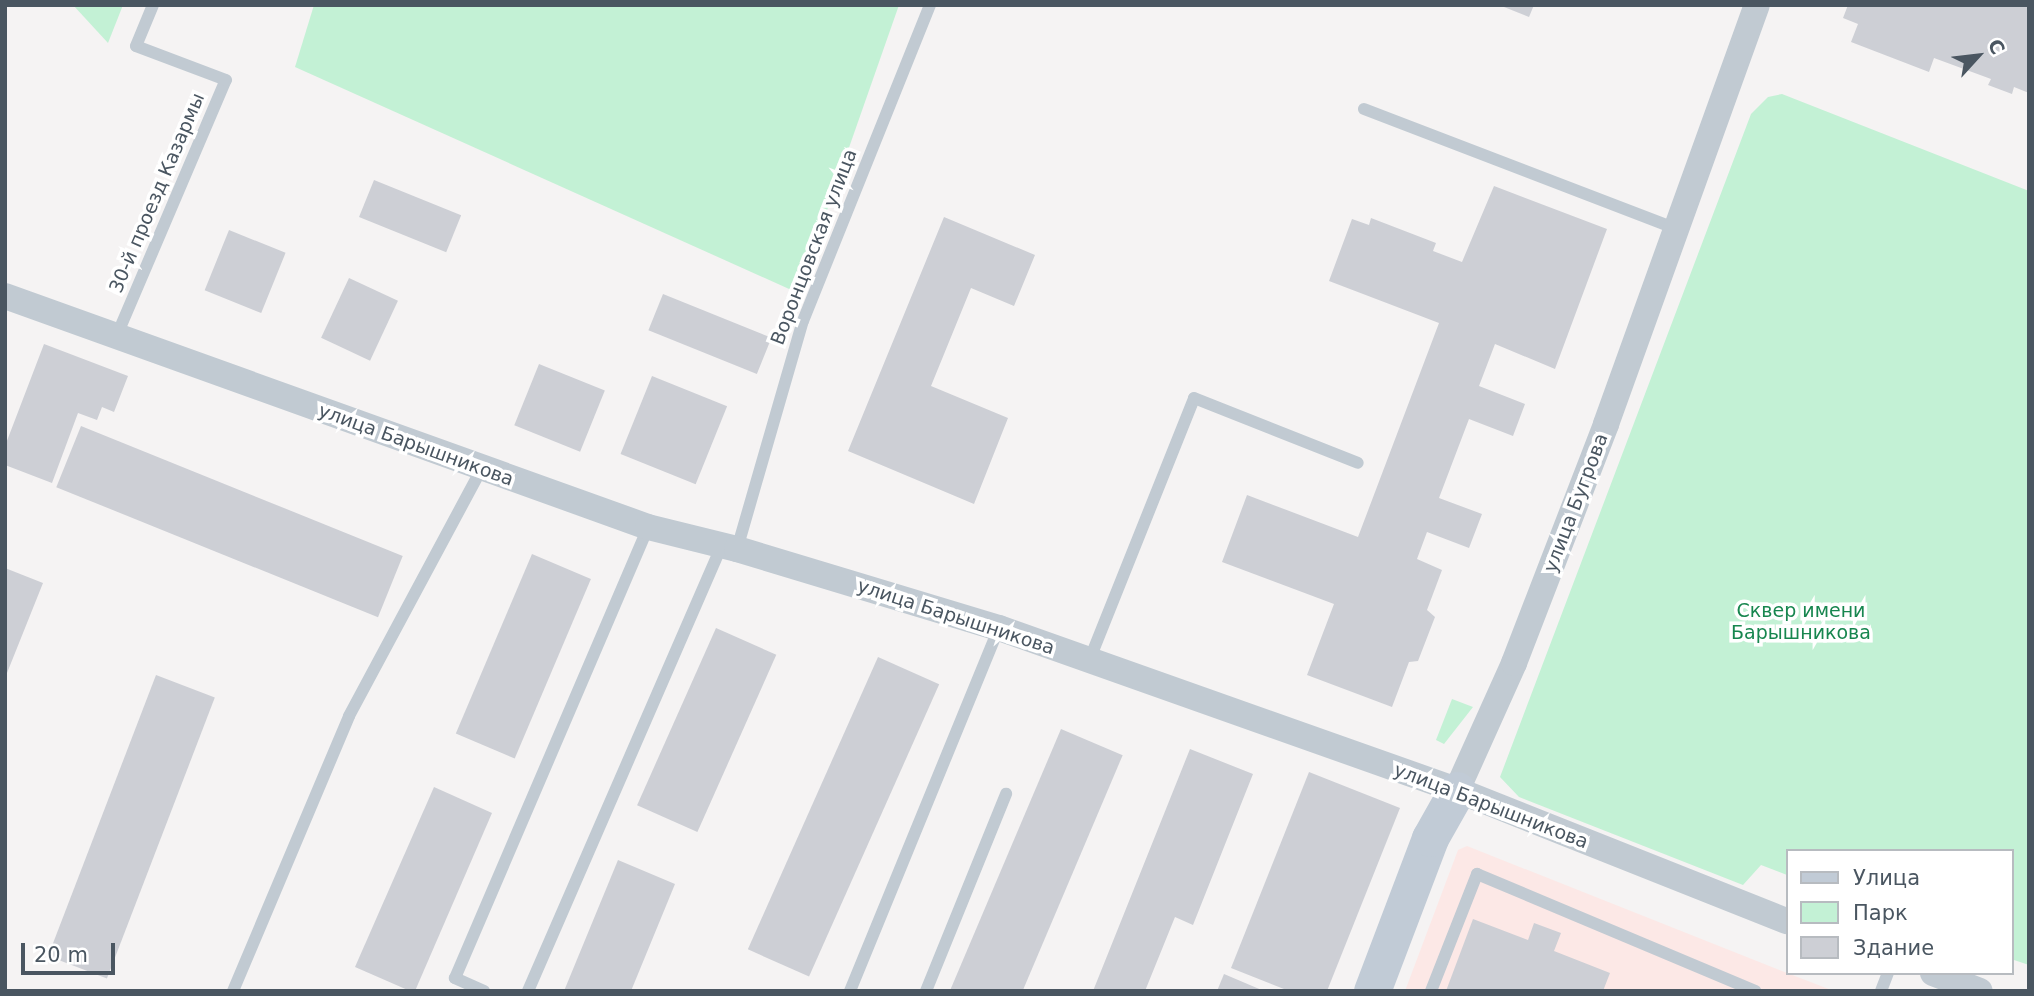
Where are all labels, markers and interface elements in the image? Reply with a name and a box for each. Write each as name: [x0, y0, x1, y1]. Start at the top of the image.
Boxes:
north arrow: [1943, 21, 2013, 91]
text: С: [1984, 35, 2010, 58]
street label: 30-й проезд Казармы: [105, 90, 209, 296]
street label: Воронцовская улица: [766, 146, 862, 348]
street label: улица Барышникова: [315, 399, 517, 491]
street label: улица Бугрова: [1539, 430, 1613, 576]
street label: улица Барышникова: [854, 574, 1058, 660]
park label: Сквер имени Барышникова: [1731, 600, 1871, 644]
street label: улица Барышникова: [1391, 758, 1591, 854]
legend: [1786, 849, 2013, 975]
text: Улица: [1853, 866, 1920, 890]
text: Парк: [1853, 901, 1908, 925]
scale bar: [24, 930, 119, 974]
text: Здание: [1853, 936, 1934, 960]
text: 20 m: [34, 943, 88, 967]

